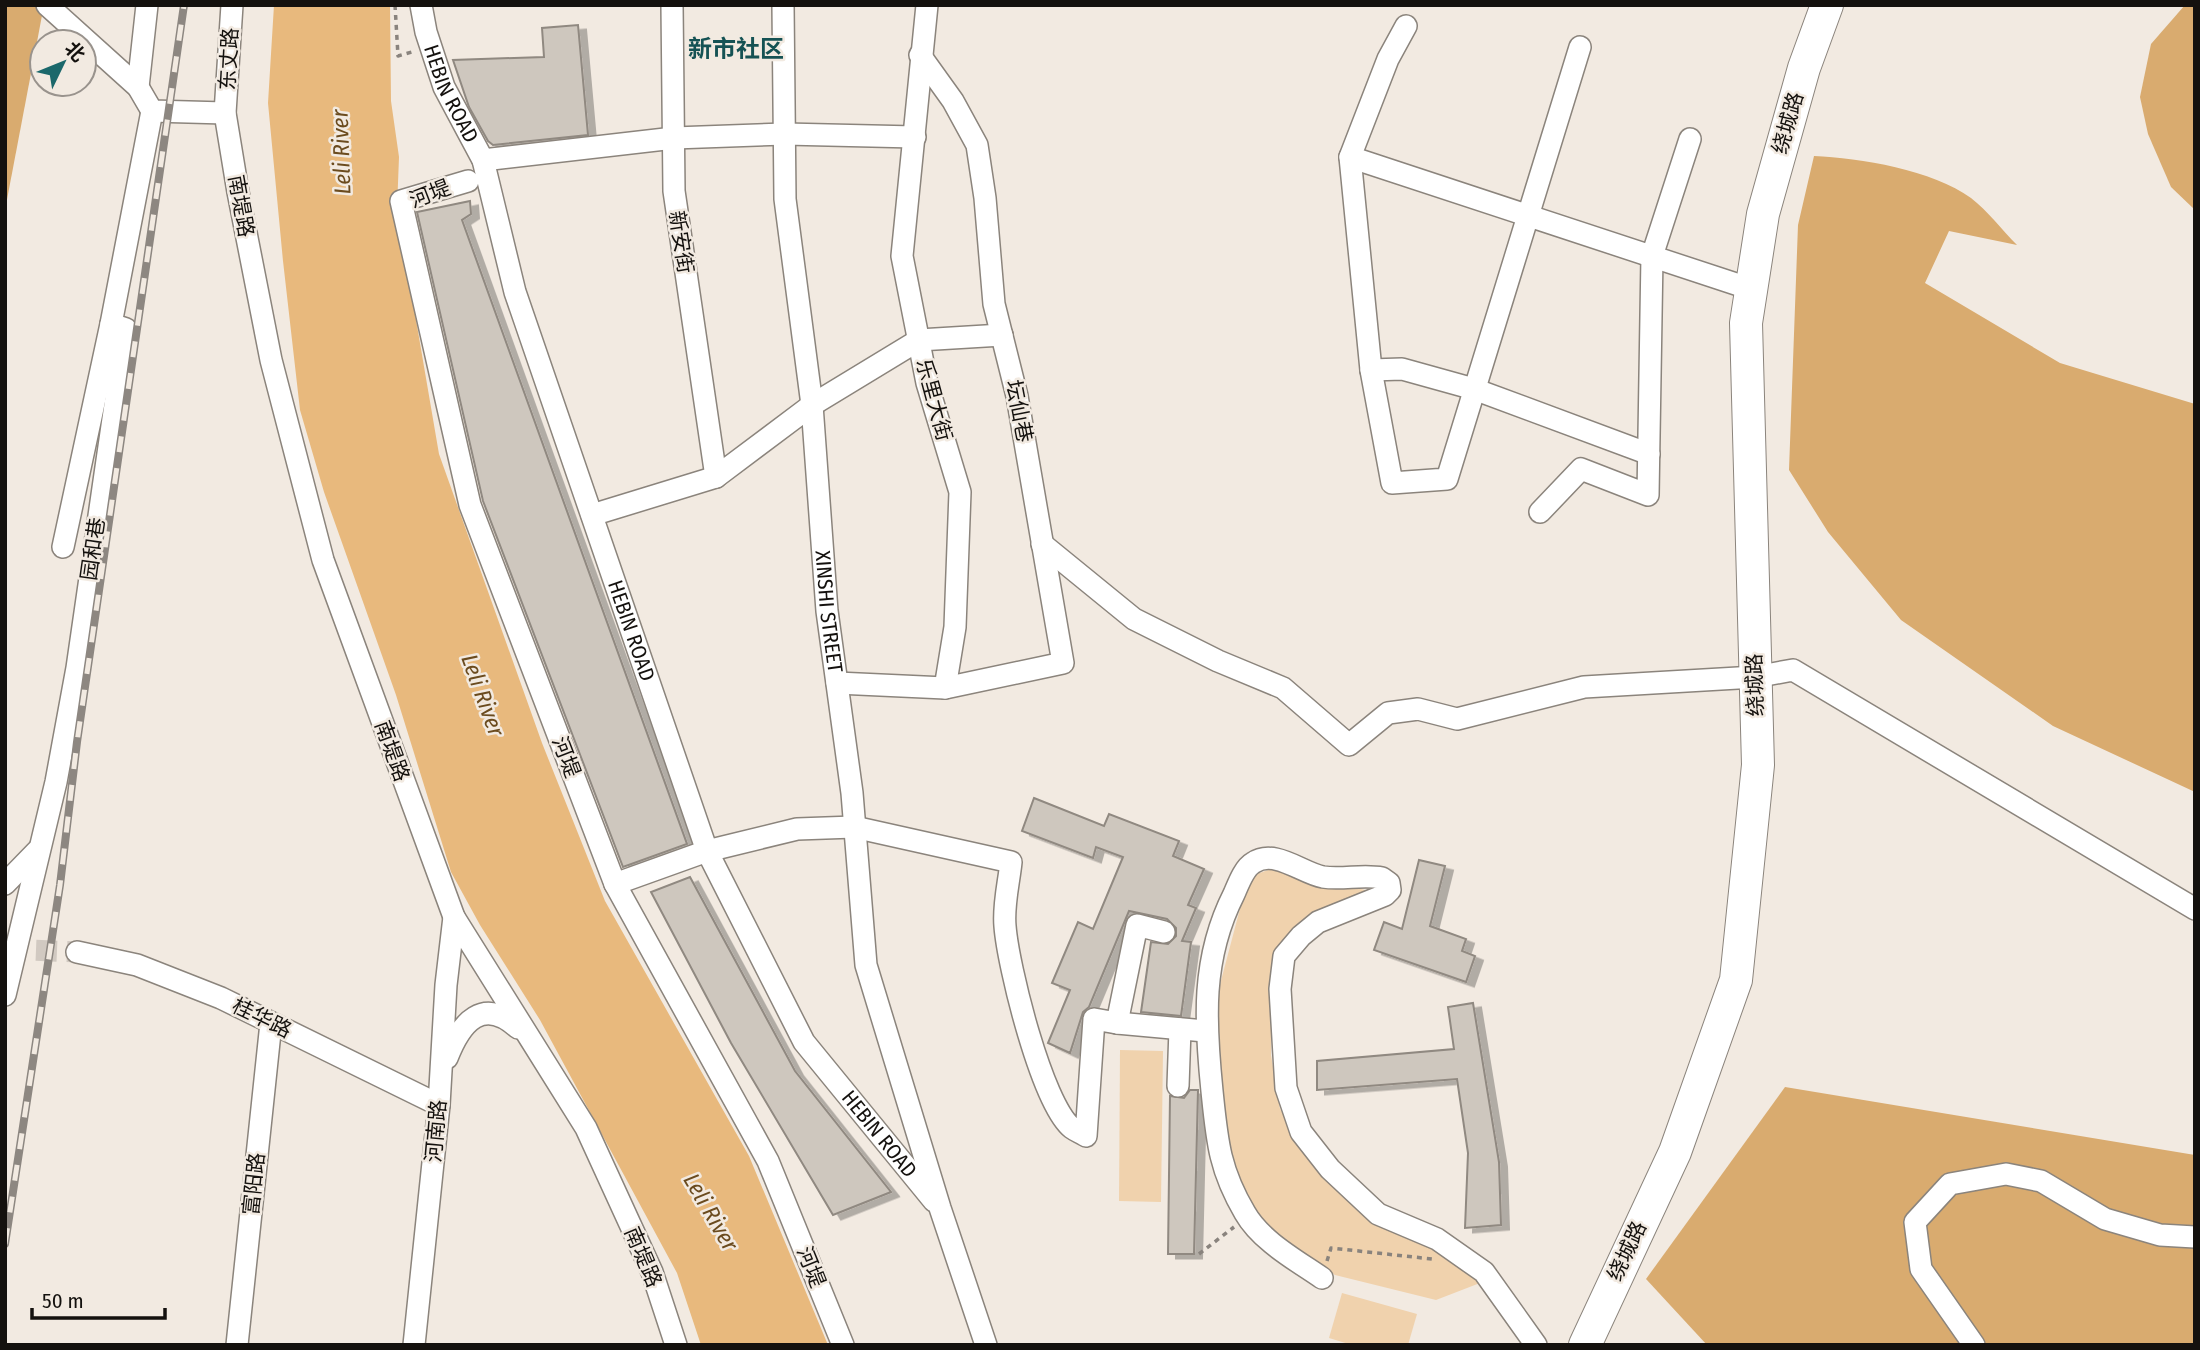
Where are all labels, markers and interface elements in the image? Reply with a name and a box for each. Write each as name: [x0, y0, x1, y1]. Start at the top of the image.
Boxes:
street label: 东丈路: [214, 27, 244, 91]
north arrow: [28, 28, 98, 98]
district label: 新市社区: [688, 35, 784, 63]
text: 北: [60, 37, 90, 67]
street label: HEBIN ROAD: [418, 41, 484, 147]
street label: 绕城路: [1767, 89, 1809, 157]
water label: Leli River: [325, 108, 356, 195]
street label: 南堤路: [223, 173, 259, 239]
street label: 河堤: [406, 174, 454, 214]
street label: 新安街: [663, 209, 699, 275]
street label: 乐里大街: [911, 356, 957, 444]
street label: 坛仙巷: [1000, 378, 1038, 444]
street label: 园和巷: [76, 516, 110, 582]
street label: XINSHI STREET: [810, 550, 848, 675]
street label: HEBIN ROAD: [602, 577, 661, 684]
water label: Leli River: [455, 650, 511, 741]
street label: 绕城路: [1741, 653, 1769, 717]
street label: 南堤路: [369, 717, 415, 785]
street label: 河堤: [546, 733, 586, 781]
street label: 桂华路: [228, 993, 296, 1043]
street label: HEBIN ROAD: [836, 1085, 922, 1183]
street label: 河南路: [420, 1098, 452, 1164]
street label: 富阳路: [238, 1151, 270, 1217]
water label: Leli River: [678, 1168, 745, 1257]
street label: 绕城路: [1602, 1217, 1652, 1285]
street label: 南堤路: [619, 1223, 667, 1291]
street label: 河堤: [791, 1243, 831, 1291]
scale bar: [32, 1276, 164, 1320]
text: 50 m: [42, 1288, 84, 1314]

